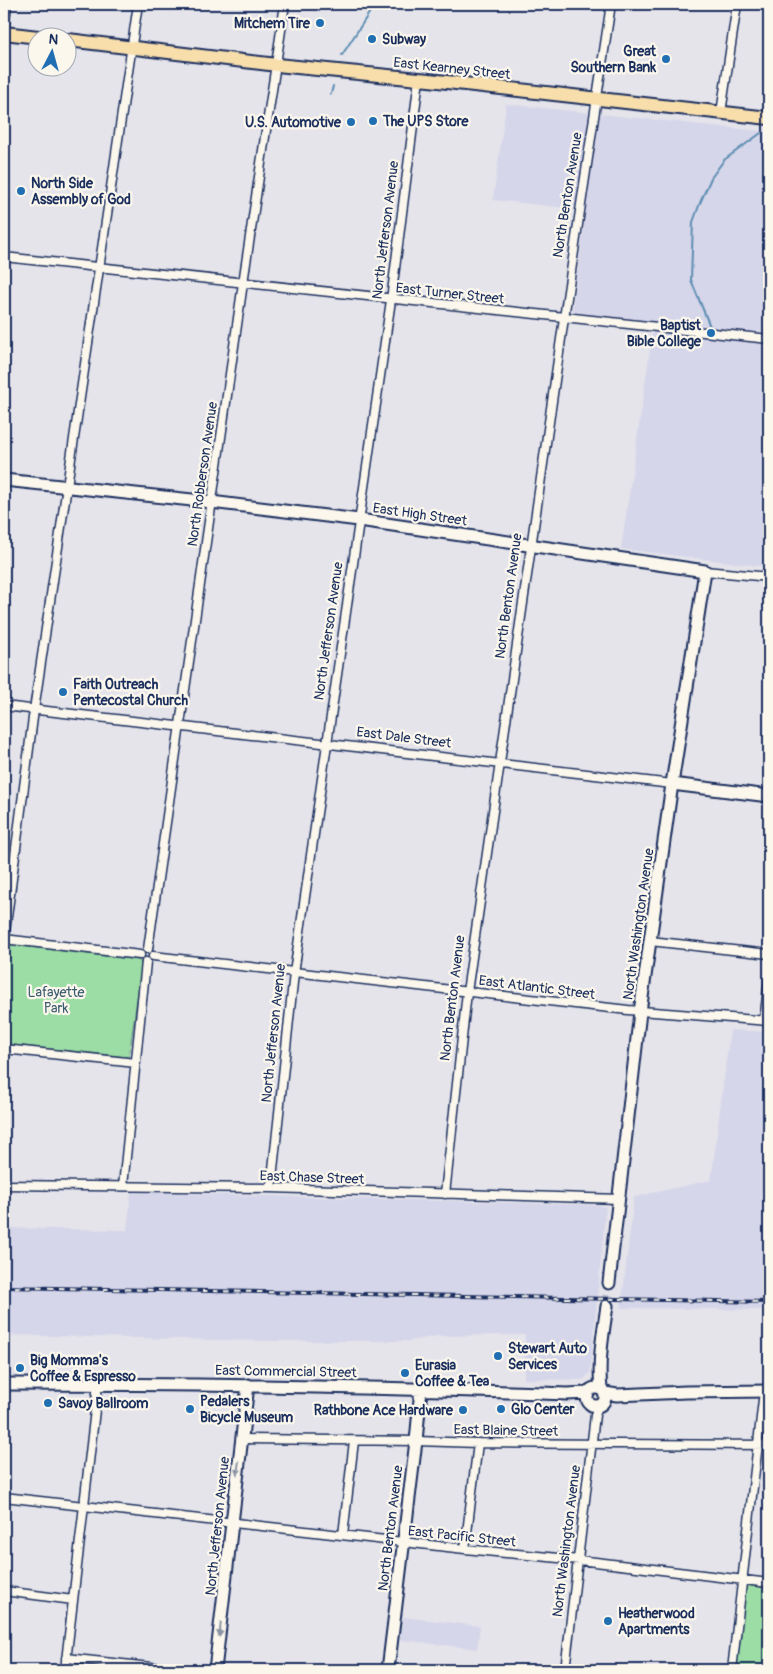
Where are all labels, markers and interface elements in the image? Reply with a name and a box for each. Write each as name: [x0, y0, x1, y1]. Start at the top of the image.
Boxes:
place label: Mitchem Tire: [234, 15, 311, 32]
marker: Mitchem Tire: [314, 17, 326, 29]
north arrow: [28, 28, 78, 78]
text: N: [48, 31, 59, 49]
place label: Subway: [382, 31, 426, 48]
marker: Subway: [366, 33, 378, 45]
place label: Great Southern Bank: [570, 43, 656, 76]
marker: Great Southern Bank: [660, 53, 672, 65]
street label: East Kearney Street: [393, 54, 512, 83]
place label: The UPS Store: [382, 113, 470, 130]
place label: U.S. Automotive: [245, 114, 342, 131]
marker: The UPS Store: [367, 115, 379, 127]
marker: U.S. Automotive: [345, 116, 357, 128]
street label: North Benton Avenue: [549, 131, 586, 259]
street label: North Jefferson Avenue: [369, 160, 402, 300]
place label: North Side Assembly of God: [31, 175, 131, 208]
marker: North Side Assembly of God: [15, 185, 27, 197]
street label: East Turner Street: [395, 279, 505, 308]
place label: Baptist Bible College: [627, 317, 702, 350]
marker: Baptist Bible College: [705, 327, 717, 339]
street label: North Robberson Avenue: [184, 400, 221, 548]
street label: East High Street: [372, 499, 468, 530]
street label: North Benton Avenue: [491, 532, 526, 660]
street label: North Jefferson Avenue: [310, 561, 347, 701]
place label: Faith Outreach Pentecostal Church: [73, 676, 188, 709]
marker: Faith Outreach Pentecostal Church: [57, 686, 69, 698]
street label: East Dale Street: [356, 723, 453, 752]
street label: North Washington Avenue: [619, 847, 658, 1001]
street label: North Benton Avenue: [436, 934, 469, 1062]
street label: North Jefferson Avenue: [258, 963, 289, 1103]
street label: East Atlantic Street: [478, 972, 596, 1003]
park label: Lafayette Park: [28, 984, 85, 1017]
street label: East Chase Street: [259, 1167, 365, 1188]
place label: Stewart Auto Services: [508, 1340, 588, 1373]
marker: Stewart Auto Services: [492, 1350, 504, 1362]
place label: Big Momma's Coffee & Espresso: [30, 1352, 136, 1385]
place label: Eurasia Coffee & Tea: [415, 1357, 490, 1390]
marker: Big Momma's Coffee & Espresso: [14, 1362, 26, 1374]
street label: East Commercial Street: [215, 1362, 357, 1381]
marker: Eurasia Coffee & Tea: [399, 1367, 411, 1379]
place label: Pedalers Bicycle Museum: [200, 1393, 294, 1426]
place label: Savoy Ballroom: [58, 1395, 149, 1412]
marker: Savoy Ballroom: [42, 1397, 54, 1409]
place label: Glo Center: [511, 1401, 576, 1418]
place label: Rathbone Ace Hardware: [314, 1402, 454, 1419]
marker: Pedalers Bicycle Museum: [184, 1403, 196, 1415]
marker: Glo Center: [495, 1403, 507, 1415]
marker: Rathbone Ace Hardware: [457, 1404, 469, 1416]
street label: East Blaine Street: [454, 1421, 559, 1440]
street label: North Jefferson Avenue: [202, 1456, 233, 1596]
one-way arrow: [234, 1461, 242, 1477]
street label: North Benton Avenue: [374, 1464, 407, 1592]
street label: North Washington Avenue: [549, 1464, 584, 1618]
street label: East Pacific Street: [407, 1522, 517, 1551]
place label: Heatherwood Apartments: [618, 1605, 695, 1638]
marker: Heatherwood Apartments: [602, 1615, 614, 1627]
one-way arrow: [216, 1622, 224, 1638]

